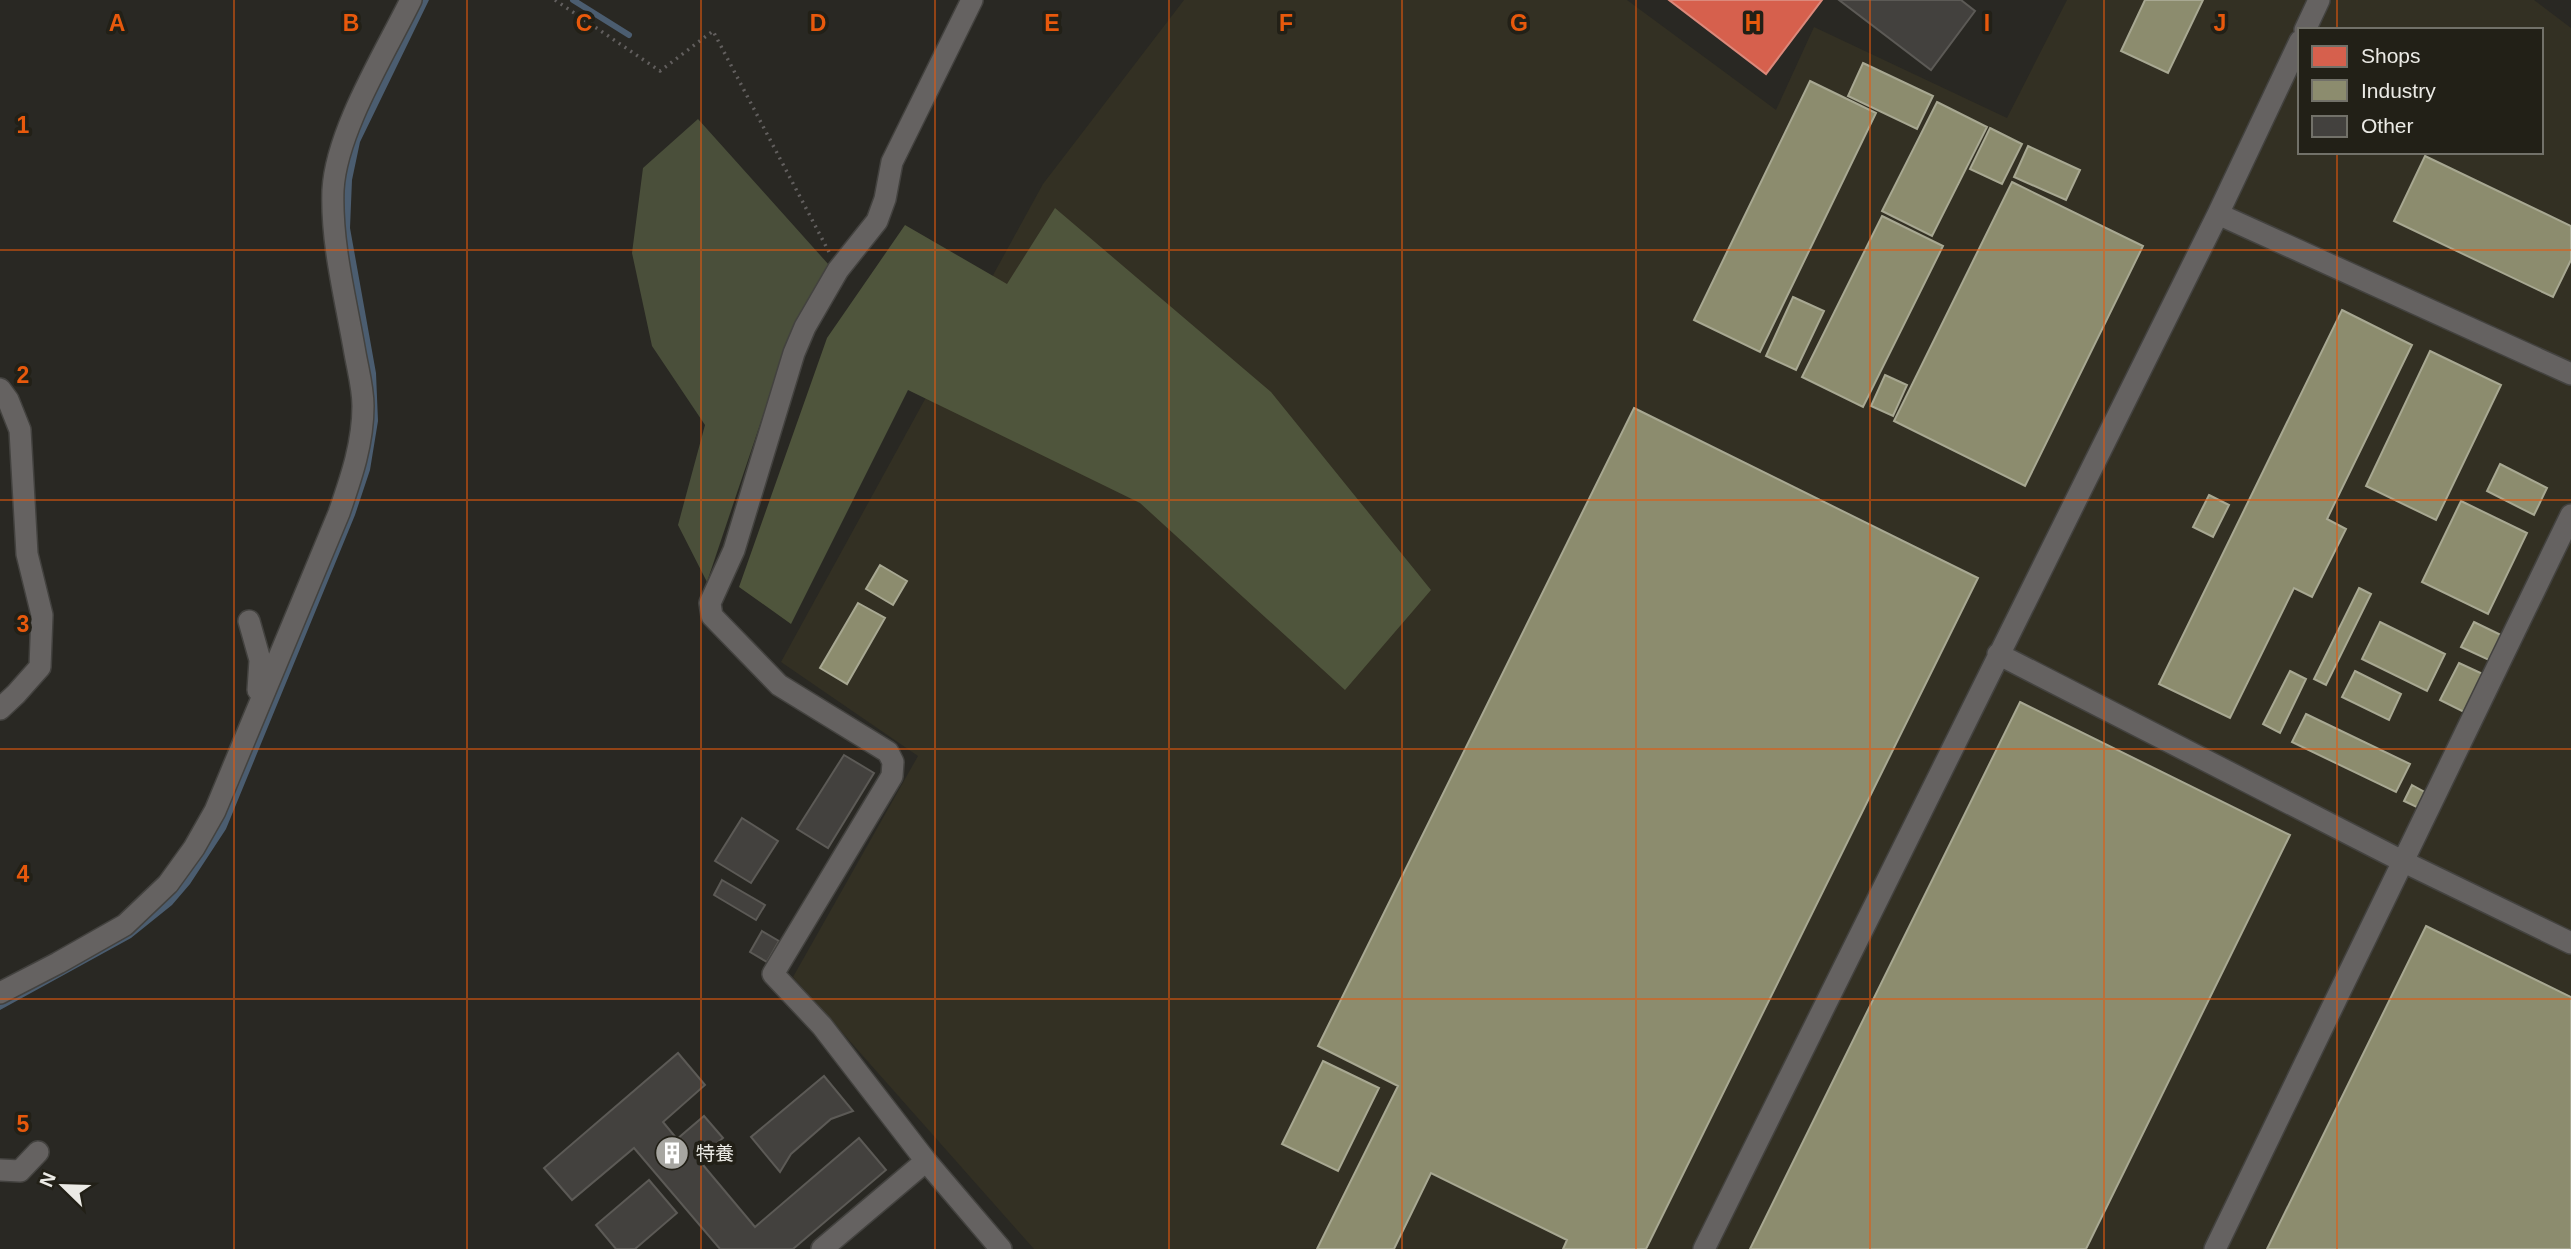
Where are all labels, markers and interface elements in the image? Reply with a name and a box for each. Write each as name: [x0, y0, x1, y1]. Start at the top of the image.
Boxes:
text: A: [109, 10, 125, 36]
text: B: [343, 10, 359, 36]
text: C: [576, 10, 592, 36]
text: D: [810, 10, 826, 36]
text: E: [1044, 10, 1060, 36]
text: F: [1279, 10, 1293, 36]
text: G: [1510, 10, 1528, 36]
text: H: [1745, 10, 1761, 36]
text: I: [1984, 10, 1990, 36]
text: J: [2214, 10, 2226, 36]
legend: [2298, 28, 2543, 154]
text: Shops: [2361, 44, 2421, 67]
text: Industry: [2361, 79, 2436, 102]
text: 1: [17, 112, 30, 138]
text: Other: [2361, 114, 2414, 137]
text: 2: [17, 362, 29, 388]
text: 3: [17, 611, 29, 637]
text: 4: [17, 861, 30, 887]
text: 5: [17, 1111, 30, 1137]
building icon: 特養: [653, 1134, 691, 1172]
place label: 特養: [696, 1143, 734, 1164]
north arrow: [28, 1151, 98, 1221]
text: N: [35, 1169, 60, 1190]

